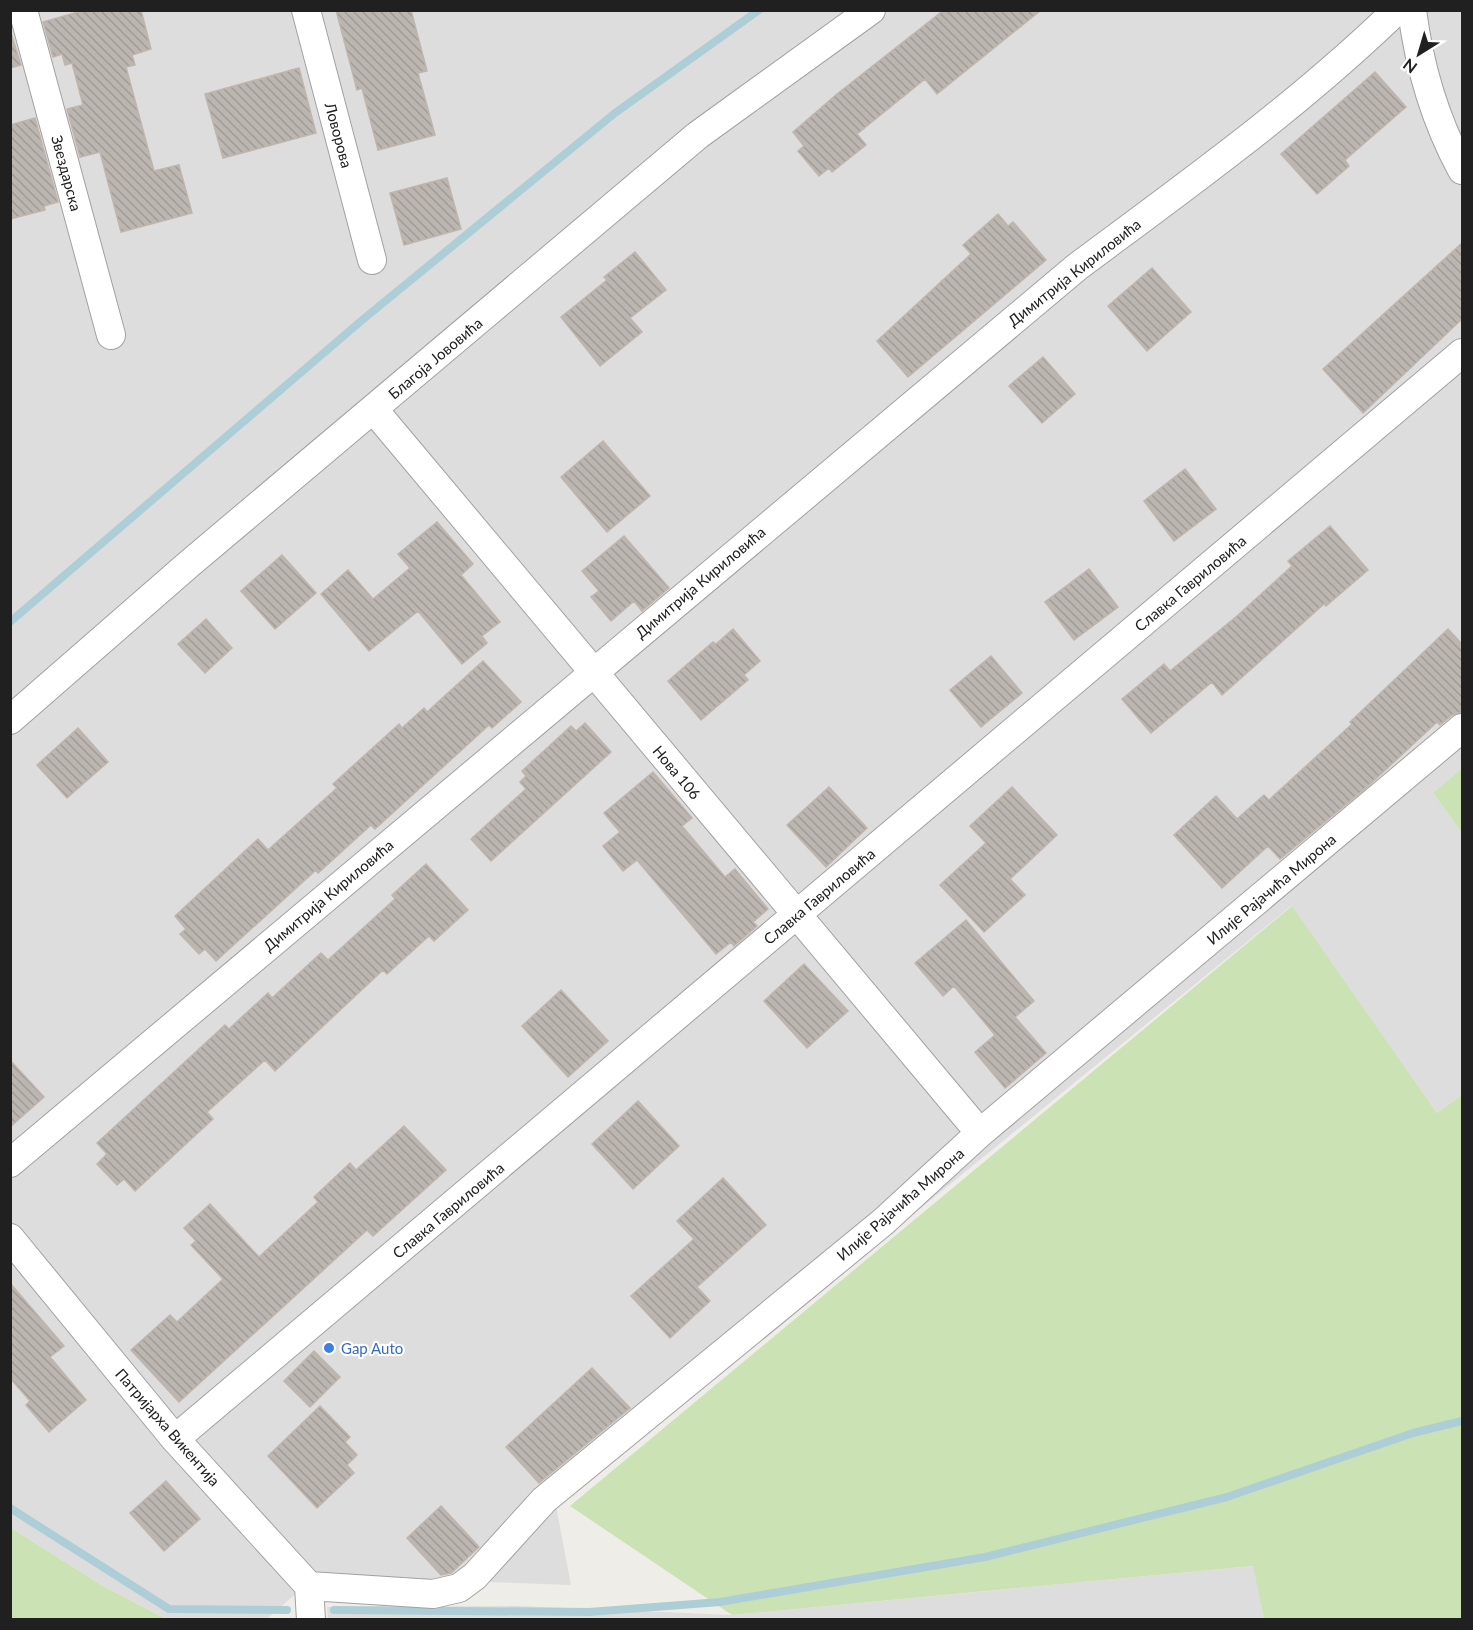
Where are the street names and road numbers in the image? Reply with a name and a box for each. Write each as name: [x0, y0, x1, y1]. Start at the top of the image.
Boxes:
street label: Ловорова: [321, 99, 356, 170]
street label: Звездарска: [48, 133, 86, 213]
street label: Димитрија Кириловића: [1004, 214, 1144, 330]
street label: Благоја Јововића: [384, 313, 486, 403]
street label: Димитрија Кириловића: [631, 522, 769, 642]
street label: Славка Гавриловића: [1131, 531, 1249, 635]
street label: Нова 106: [649, 741, 705, 803]
street label: Илије Рајачића Мирона: [1203, 830, 1339, 948]
street label: Димитрија Кириловића: [259, 835, 397, 955]
street label: Славка Гавриловића: [760, 844, 878, 948]
street label: Илије Рајачића Мирона: [833, 1144, 967, 1264]
street label: Славка Гавриловића: [389, 1158, 507, 1262]
street label: Патријарха Викентија: [112, 1365, 224, 1489]

